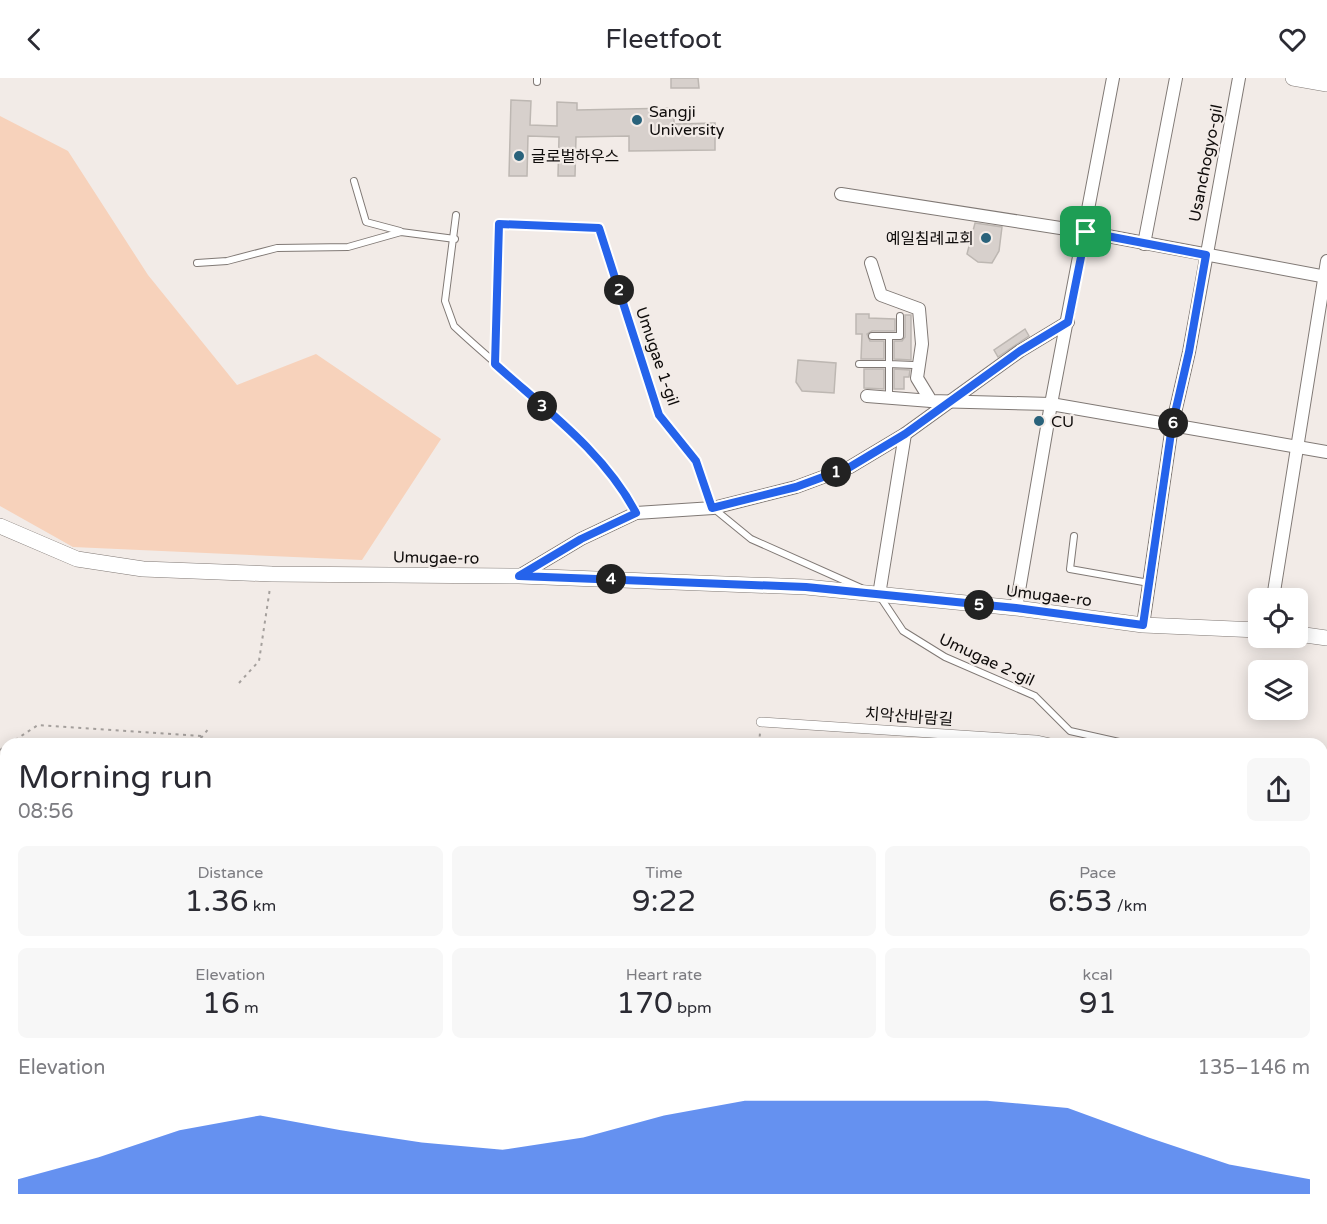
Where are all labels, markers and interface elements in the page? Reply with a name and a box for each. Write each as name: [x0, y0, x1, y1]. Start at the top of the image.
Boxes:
icon: back: [18, 23, 51, 56]
text: Fleetfoot: [605, 23, 722, 56]
icon: heart: [1276, 23, 1309, 56]
place label: Sangji University: [649, 102, 725, 140]
street label: Usanchogyo-gil: [1185, 103, 1227, 224]
marker: Sangji University: [630, 113, 644, 127]
place label: 글로벌하우스: [531, 147, 619, 167]
marker: 글로벌하우스: [512, 149, 526, 163]
pin: [1060, 206, 1111, 257]
icon: arrive: [1069, 215, 1102, 248]
place label: 예일침례교회: [886, 229, 974, 249]
marker: 예일침례교회: [979, 231, 993, 245]
pin: 2: [604, 275, 634, 305]
text: 2: [614, 280, 624, 300]
street label: Umugae 1-gil: [631, 304, 683, 408]
pin: 3: [527, 391, 557, 421]
text: 3: [537, 396, 547, 416]
pin: 6: [1158, 408, 1188, 438]
place label: CU: [1051, 412, 1074, 432]
text: 6: [1168, 413, 1178, 433]
marker: CU: [1032, 414, 1046, 428]
pin: 1: [821, 457, 851, 487]
text: 1: [831, 462, 841, 482]
street label: Umugae-ro: [393, 547, 479, 569]
pin: 4: [596, 564, 626, 594]
text: 4: [606, 569, 616, 589]
street label: Umugae-ro: [1005, 581, 1093, 611]
map controls: [1248, 588, 1308, 720]
button: locate: [1248, 588, 1308, 648]
pin: 5: [964, 590, 994, 620]
text: 5: [974, 595, 984, 615]
street label: Umugae 2-gil: [936, 629, 1038, 691]
button: layers: [1248, 660, 1308, 720]
street label: 치악산바람길: [864, 704, 954, 730]
text: Morning run: [18, 758, 213, 797]
button: share: [1247, 758, 1310, 821]
text: 08:56: [18, 800, 73, 824]
text: Distance: [197, 863, 263, 883]
text: Time: [645, 863, 683, 883]
text: Pace: [1079, 863, 1116, 883]
text: 1.36: [184, 883, 249, 920]
text: 9:22: [632, 883, 696, 920]
text: 6:53: [1048, 883, 1112, 920]
text: km: [249, 896, 276, 916]
text: /km: [1112, 896, 1147, 916]
text: Elevation: [195, 965, 265, 985]
text: Heart rate: [626, 965, 702, 985]
text: kcal: [1083, 965, 1113, 985]
text: 16: [202, 985, 240, 1022]
text: 170: [616, 985, 673, 1022]
text: 91: [1079, 985, 1117, 1022]
text: m: [240, 998, 259, 1018]
text: bpm: [673, 998, 712, 1018]
text: Elevation: [18, 1056, 105, 1080]
text: 135–146 m: [1197, 1056, 1310, 1080]

